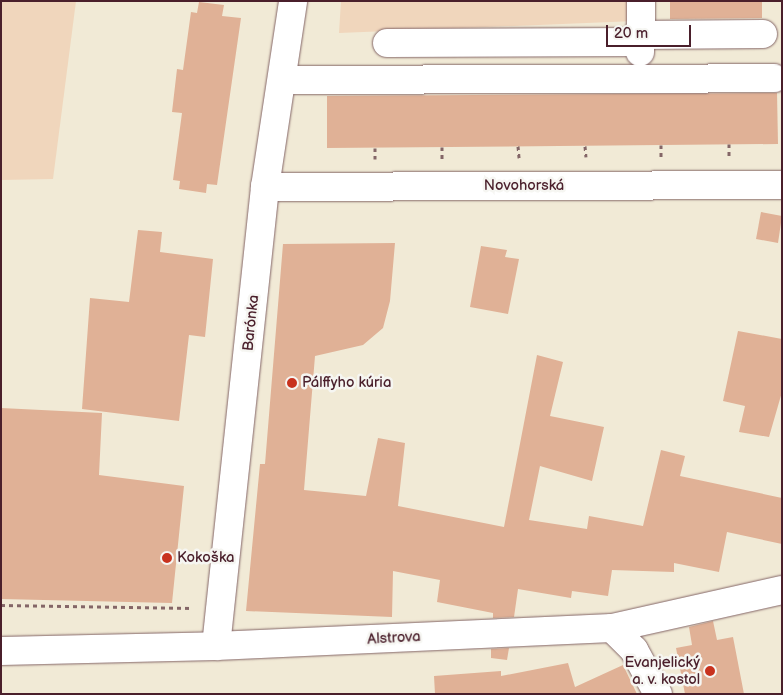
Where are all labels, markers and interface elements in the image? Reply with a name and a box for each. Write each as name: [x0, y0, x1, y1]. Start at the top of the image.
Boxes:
scale bar: [608, 15, 693, 47]
text: 20 m: [614, 24, 648, 43]
street label: Novohorská: [484, 177, 564, 195]
street label: Barónka: [239, 294, 263, 352]
place label: Pálffyho kúria: [302, 374, 391, 392]
marker: Pálffyho kúria: [286, 377, 298, 389]
place label: Kokoška: [177, 549, 235, 567]
marker: Kokoška: [161, 552, 173, 564]
street label: Alstrova: [367, 628, 421, 648]
place label: Evanjelický a. v. kostol: [624, 653, 700, 688]
marker: Evanjelický a. v. kostol: [704, 665, 716, 677]

